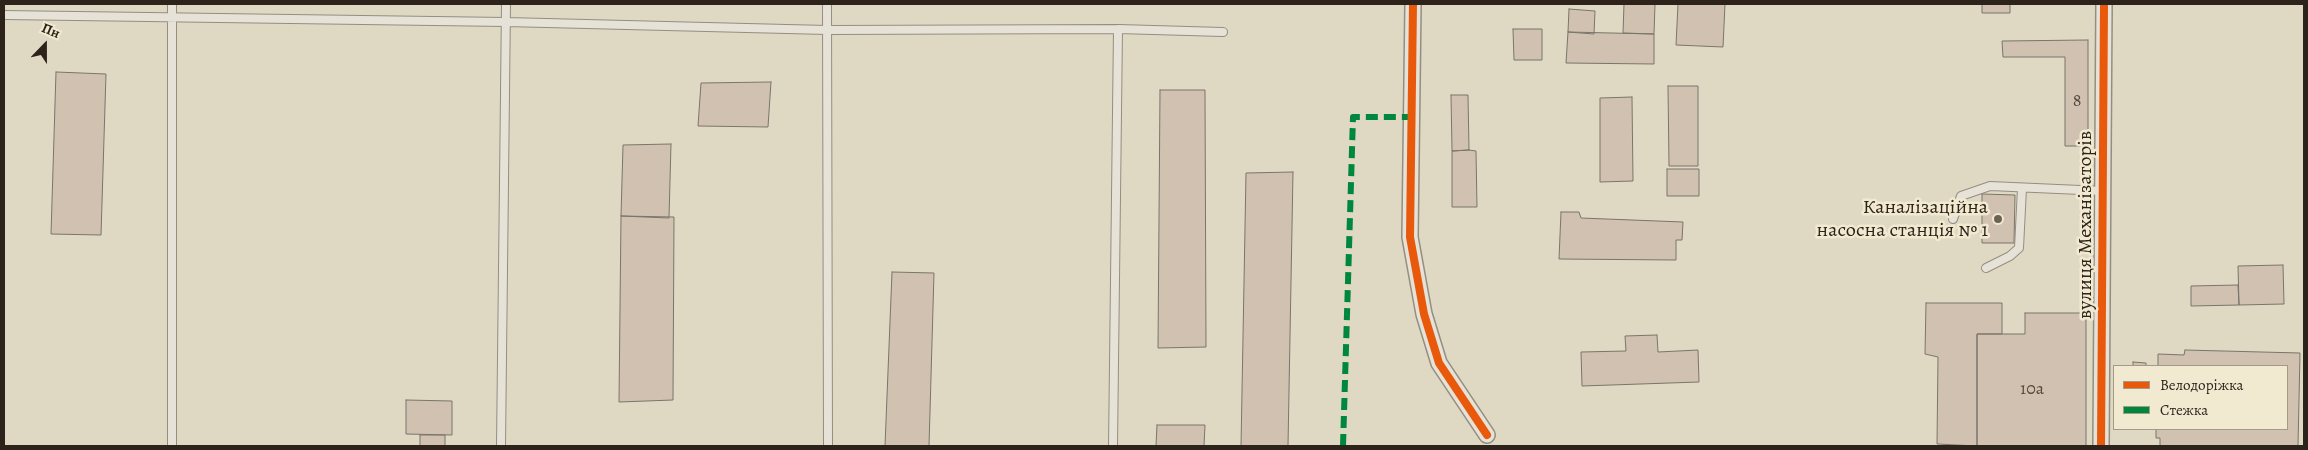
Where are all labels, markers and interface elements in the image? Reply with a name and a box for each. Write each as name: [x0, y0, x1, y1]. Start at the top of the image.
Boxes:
text: Пн: [39, 18, 63, 43]
north arrow: [20, 20, 70, 70]
house number: 8: [2073, 91, 2081, 113]
street label: вулиця Механізаторів: [2074, 131, 2098, 319]
place label: Каналізаційна насосна станція № 1: [1817, 196, 1988, 243]
marker: Каналізаційна насосна станція № 1: [1992, 213, 2004, 225]
legend: [2113, 365, 2288, 430]
text: Велодоріжка: [2160, 375, 2243, 395]
house number: 10а: [2020, 379, 2044, 401]
text: Стежка: [2160, 400, 2208, 420]

